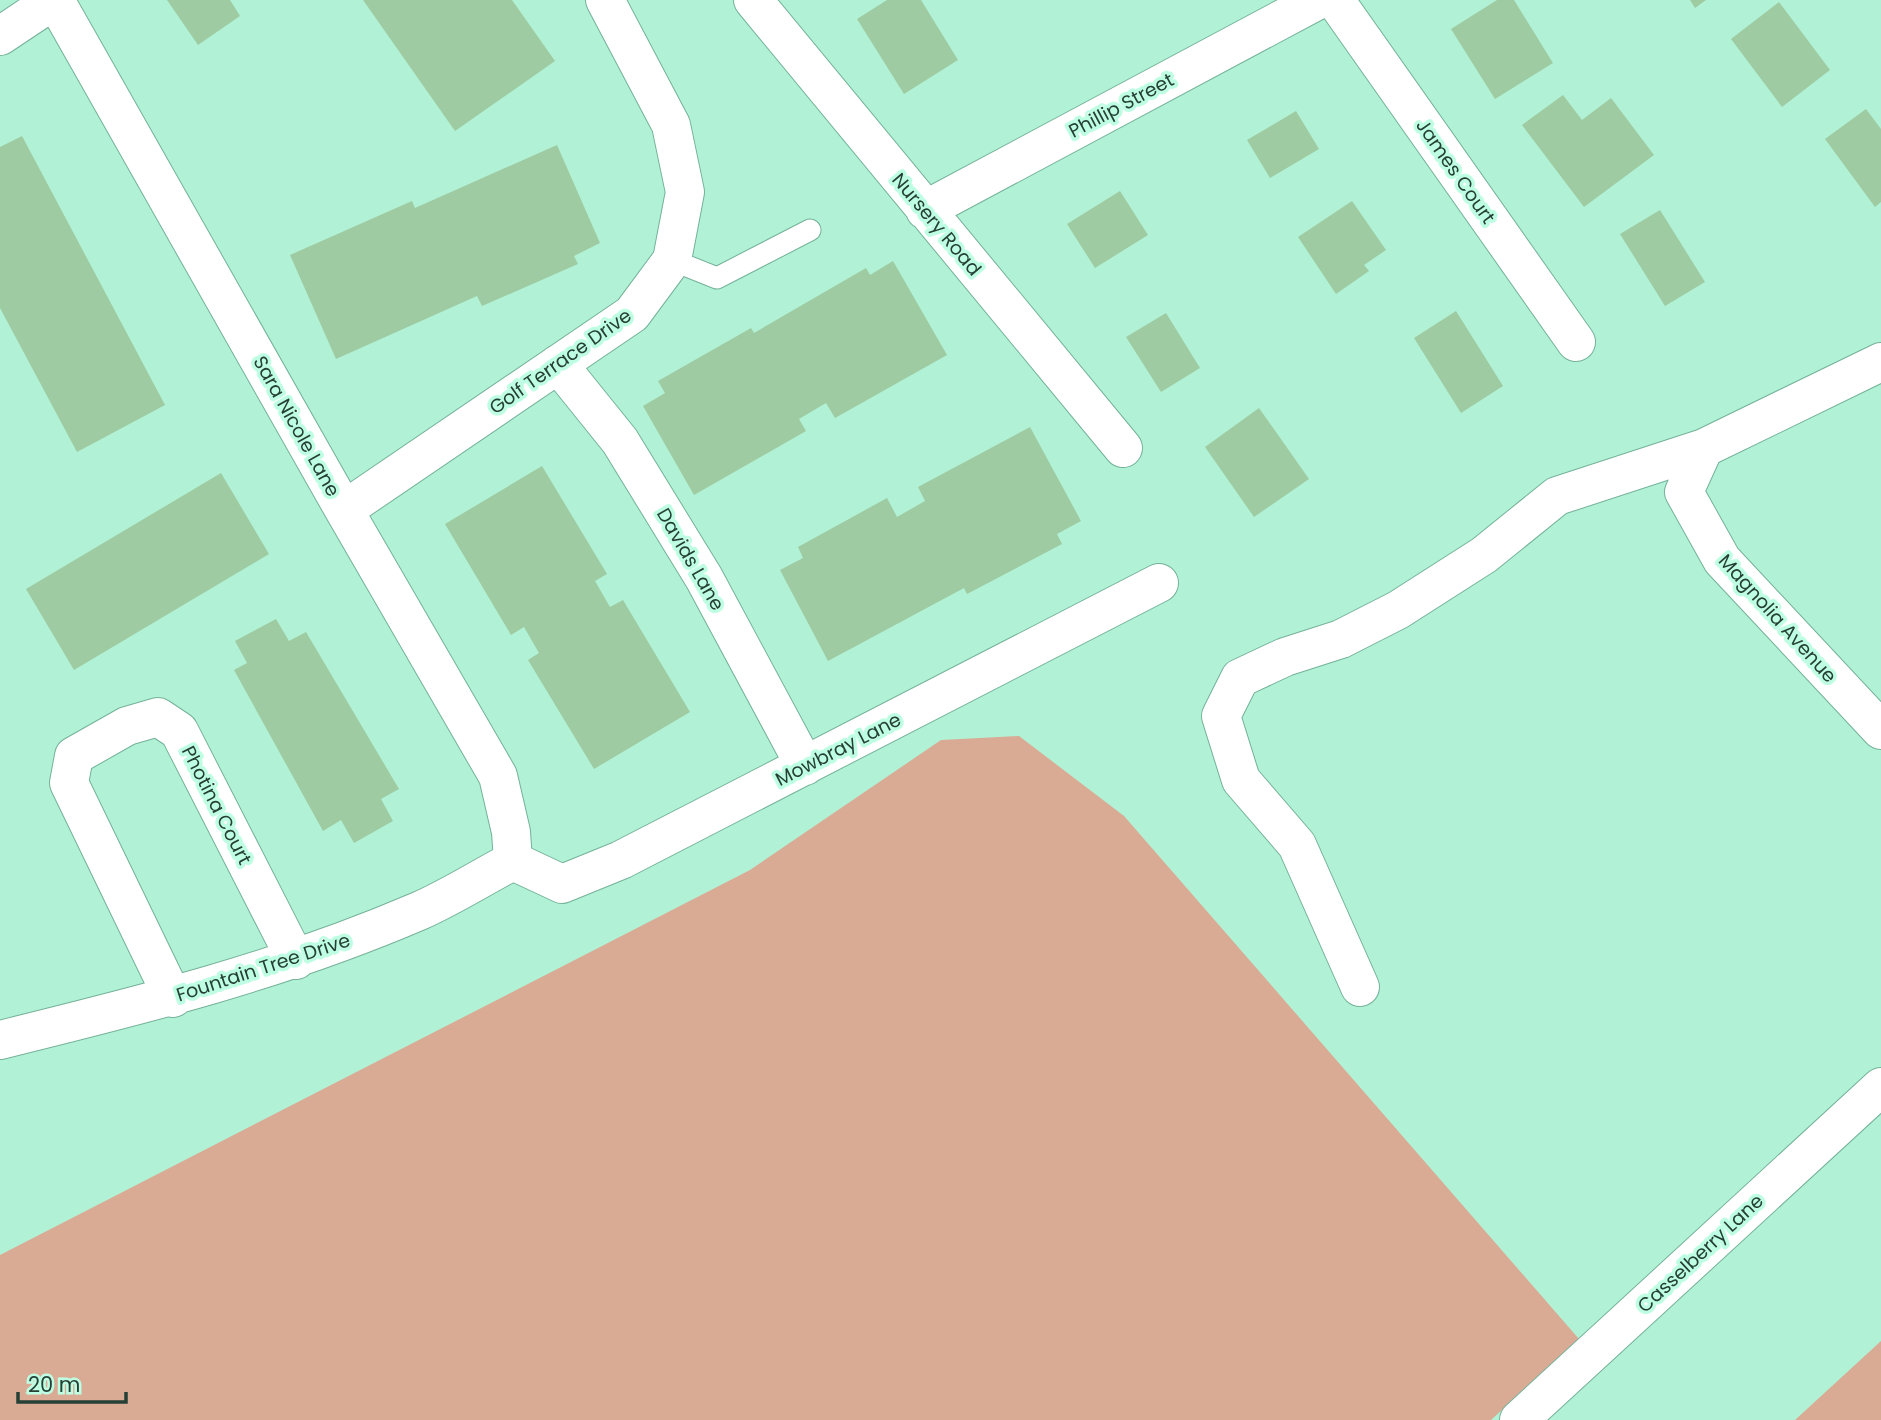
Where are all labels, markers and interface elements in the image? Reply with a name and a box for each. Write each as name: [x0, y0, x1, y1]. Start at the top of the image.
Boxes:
street label: Phillip Street: [1064, 66, 1179, 144]
street label: James Court: [1409, 113, 1502, 229]
street label: Nursery Road: [886, 167, 988, 281]
street label: Golf Terrace Drive: [484, 302, 637, 421]
street label: Sara Nicole Lane: [247, 351, 346, 502]
street label: Davids Lane: [650, 503, 731, 616]
street label: Magnolia Avenue: [1712, 548, 1843, 689]
street label: Mowbray Lane: [771, 706, 906, 793]
street label: Photina Court: [175, 741, 258, 869]
street label: Fountain Tree Drive: [173, 927, 354, 1008]
street label: Casselberry Lane: [1631, 1188, 1769, 1319]
scale bar: [18, 1360, 126, 1404]
text: 20 m: [28, 1370, 81, 1399]

